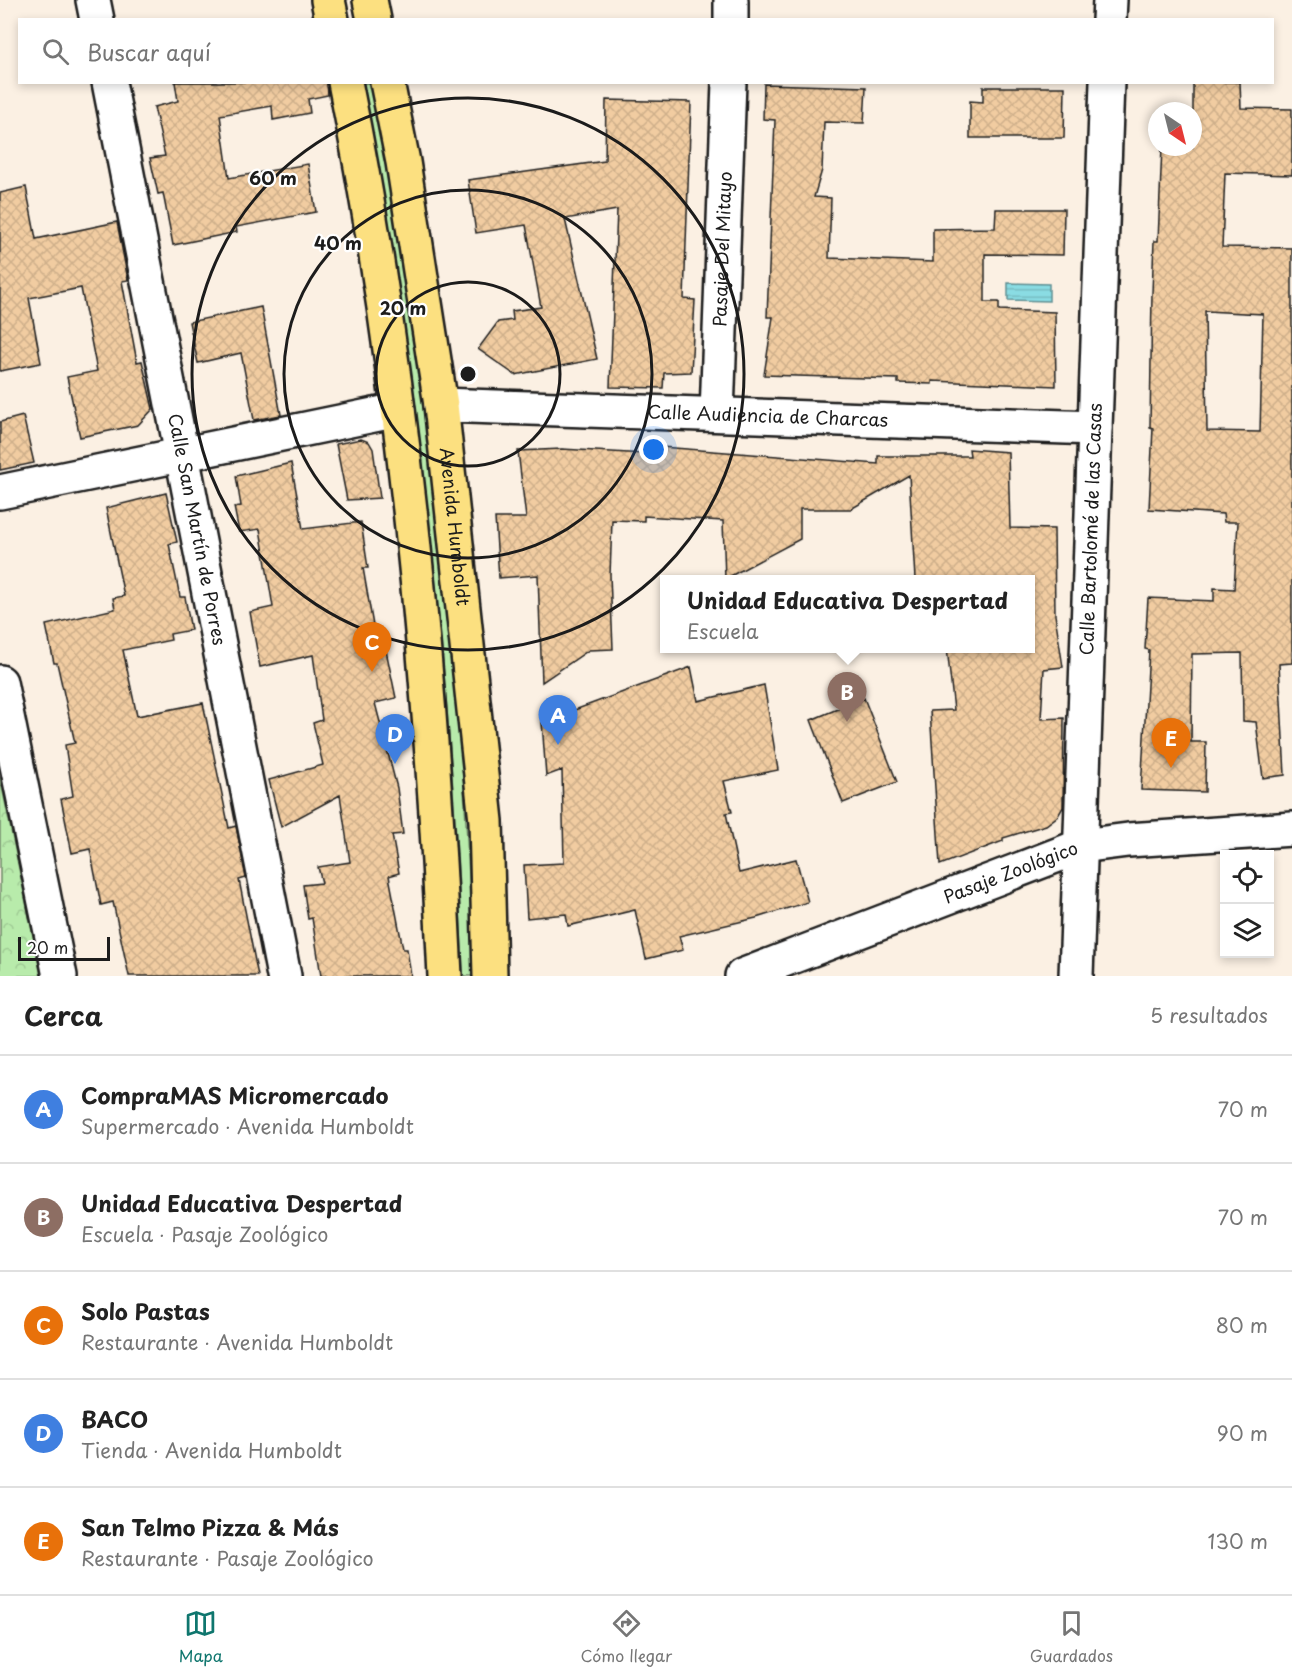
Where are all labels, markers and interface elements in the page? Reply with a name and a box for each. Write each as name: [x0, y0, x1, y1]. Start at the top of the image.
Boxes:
search box: [18, 18, 1274, 84]
icon: search: [39, 35, 72, 68]
text: Buscar aquí: [87, 35, 211, 68]
north arrow: [1148, 102, 1202, 156]
text: 60 m: [249, 164, 297, 191]
street label: Pasaje Del Mitayo: [705, 171, 738, 327]
text: 40 m: [314, 229, 362, 256]
text: 20 m: [380, 294, 426, 321]
centre of rings: [458, 364, 478, 384]
street label: Calle Audiencia de Charcas: [647, 397, 889, 433]
street label: Calle Bartolomé de las Casas: [1072, 403, 1108, 656]
street label: Calle San Martín de Porres: [162, 411, 234, 647]
your location: [639, 435, 668, 464]
street label: Avenida Humboldt: [434, 446, 478, 607]
popup: [660, 575, 1035, 653]
text: Unidad Educativa Despertad: [687, 583, 1008, 616]
text: Escuela: [687, 616, 758, 646]
pin: C: [352, 622, 392, 672]
pin: B: [828, 672, 866, 722]
pin: A: [538, 696, 578, 745]
pin: D: [376, 714, 414, 764]
pin: E: [1152, 718, 1190, 768]
street label: Pasaje Zoológico: [939, 833, 1081, 909]
map controls: [1220, 850, 1274, 958]
button: locate: [1220, 850, 1274, 904]
button: layers: [1220, 904, 1274, 958]
scale bar: [18, 934, 110, 962]
text: 20 m: [27, 935, 68, 959]
text: Cerca: [24, 996, 103, 1035]
text: 5 resultados: [1150, 1000, 1268, 1030]
text: CompraMAS Micromercado: [81, 1078, 389, 1111]
text: A: [36, 1094, 51, 1124]
text: 70 m: [1218, 1094, 1268, 1124]
text: Supermercado · Avenida Humboldt: [81, 1111, 414, 1141]
text: Unidad Educativa Despertad: [81, 1186, 402, 1219]
text: B: [37, 1202, 50, 1232]
text: 70 m: [1218, 1202, 1268, 1232]
text: Escuela · Pasaje Zoológico: [81, 1219, 328, 1249]
text: Solo Pastas: [81, 1294, 210, 1327]
text: C: [36, 1310, 51, 1340]
text: 80 m: [1216, 1310, 1268, 1340]
text: Restaurante · Avenida Humboldt: [81, 1327, 393, 1357]
text: BACO: [81, 1402, 148, 1435]
text: D: [36, 1418, 51, 1448]
text: 90 m: [1217, 1418, 1268, 1448]
text: Tienda · Avenida Humboldt: [81, 1435, 342, 1465]
text: San Telmo Pizza & Más: [81, 1510, 339, 1543]
text: E: [37, 1526, 50, 1556]
text: 130 m: [1208, 1526, 1268, 1556]
text: Restaurante · Pasaje Zoológico: [81, 1543, 374, 1573]
tab: Mapa: [179, 1607, 223, 1667]
tab: Cómo llegar: [581, 1607, 672, 1667]
tab: Guardados: [1030, 1607, 1113, 1667]

